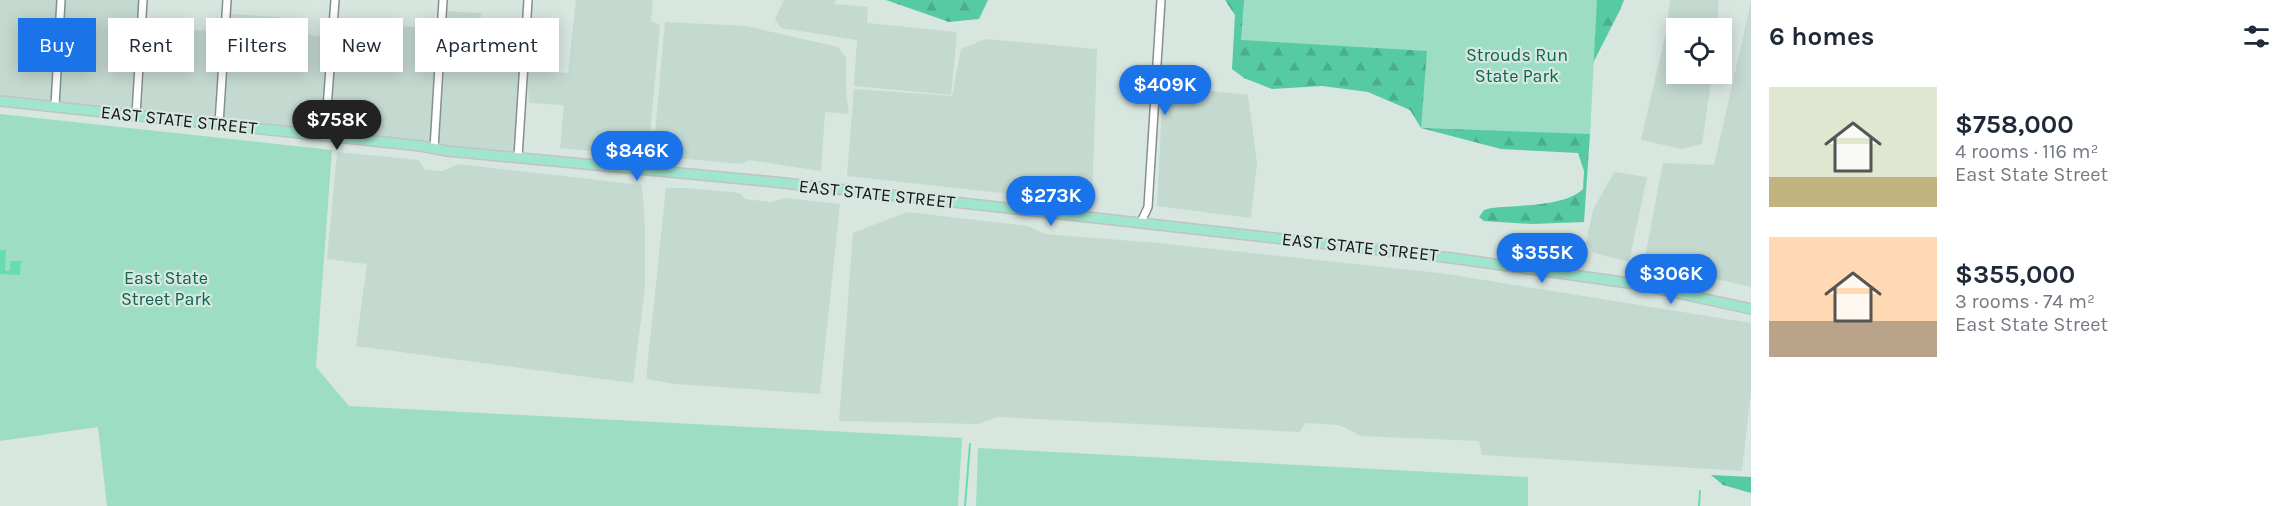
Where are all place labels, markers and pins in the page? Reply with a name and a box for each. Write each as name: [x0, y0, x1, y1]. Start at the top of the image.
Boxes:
pin: $409K: [1123, 65, 1207, 116]
pin: $758K: [295, 100, 379, 151]
pin: $846K: [595, 131, 679, 182]
pin: $273K: [1009, 176, 1093, 227]
pin: $355K: [1500, 233, 1584, 284]
pin: $306K: [1629, 254, 1713, 305]

